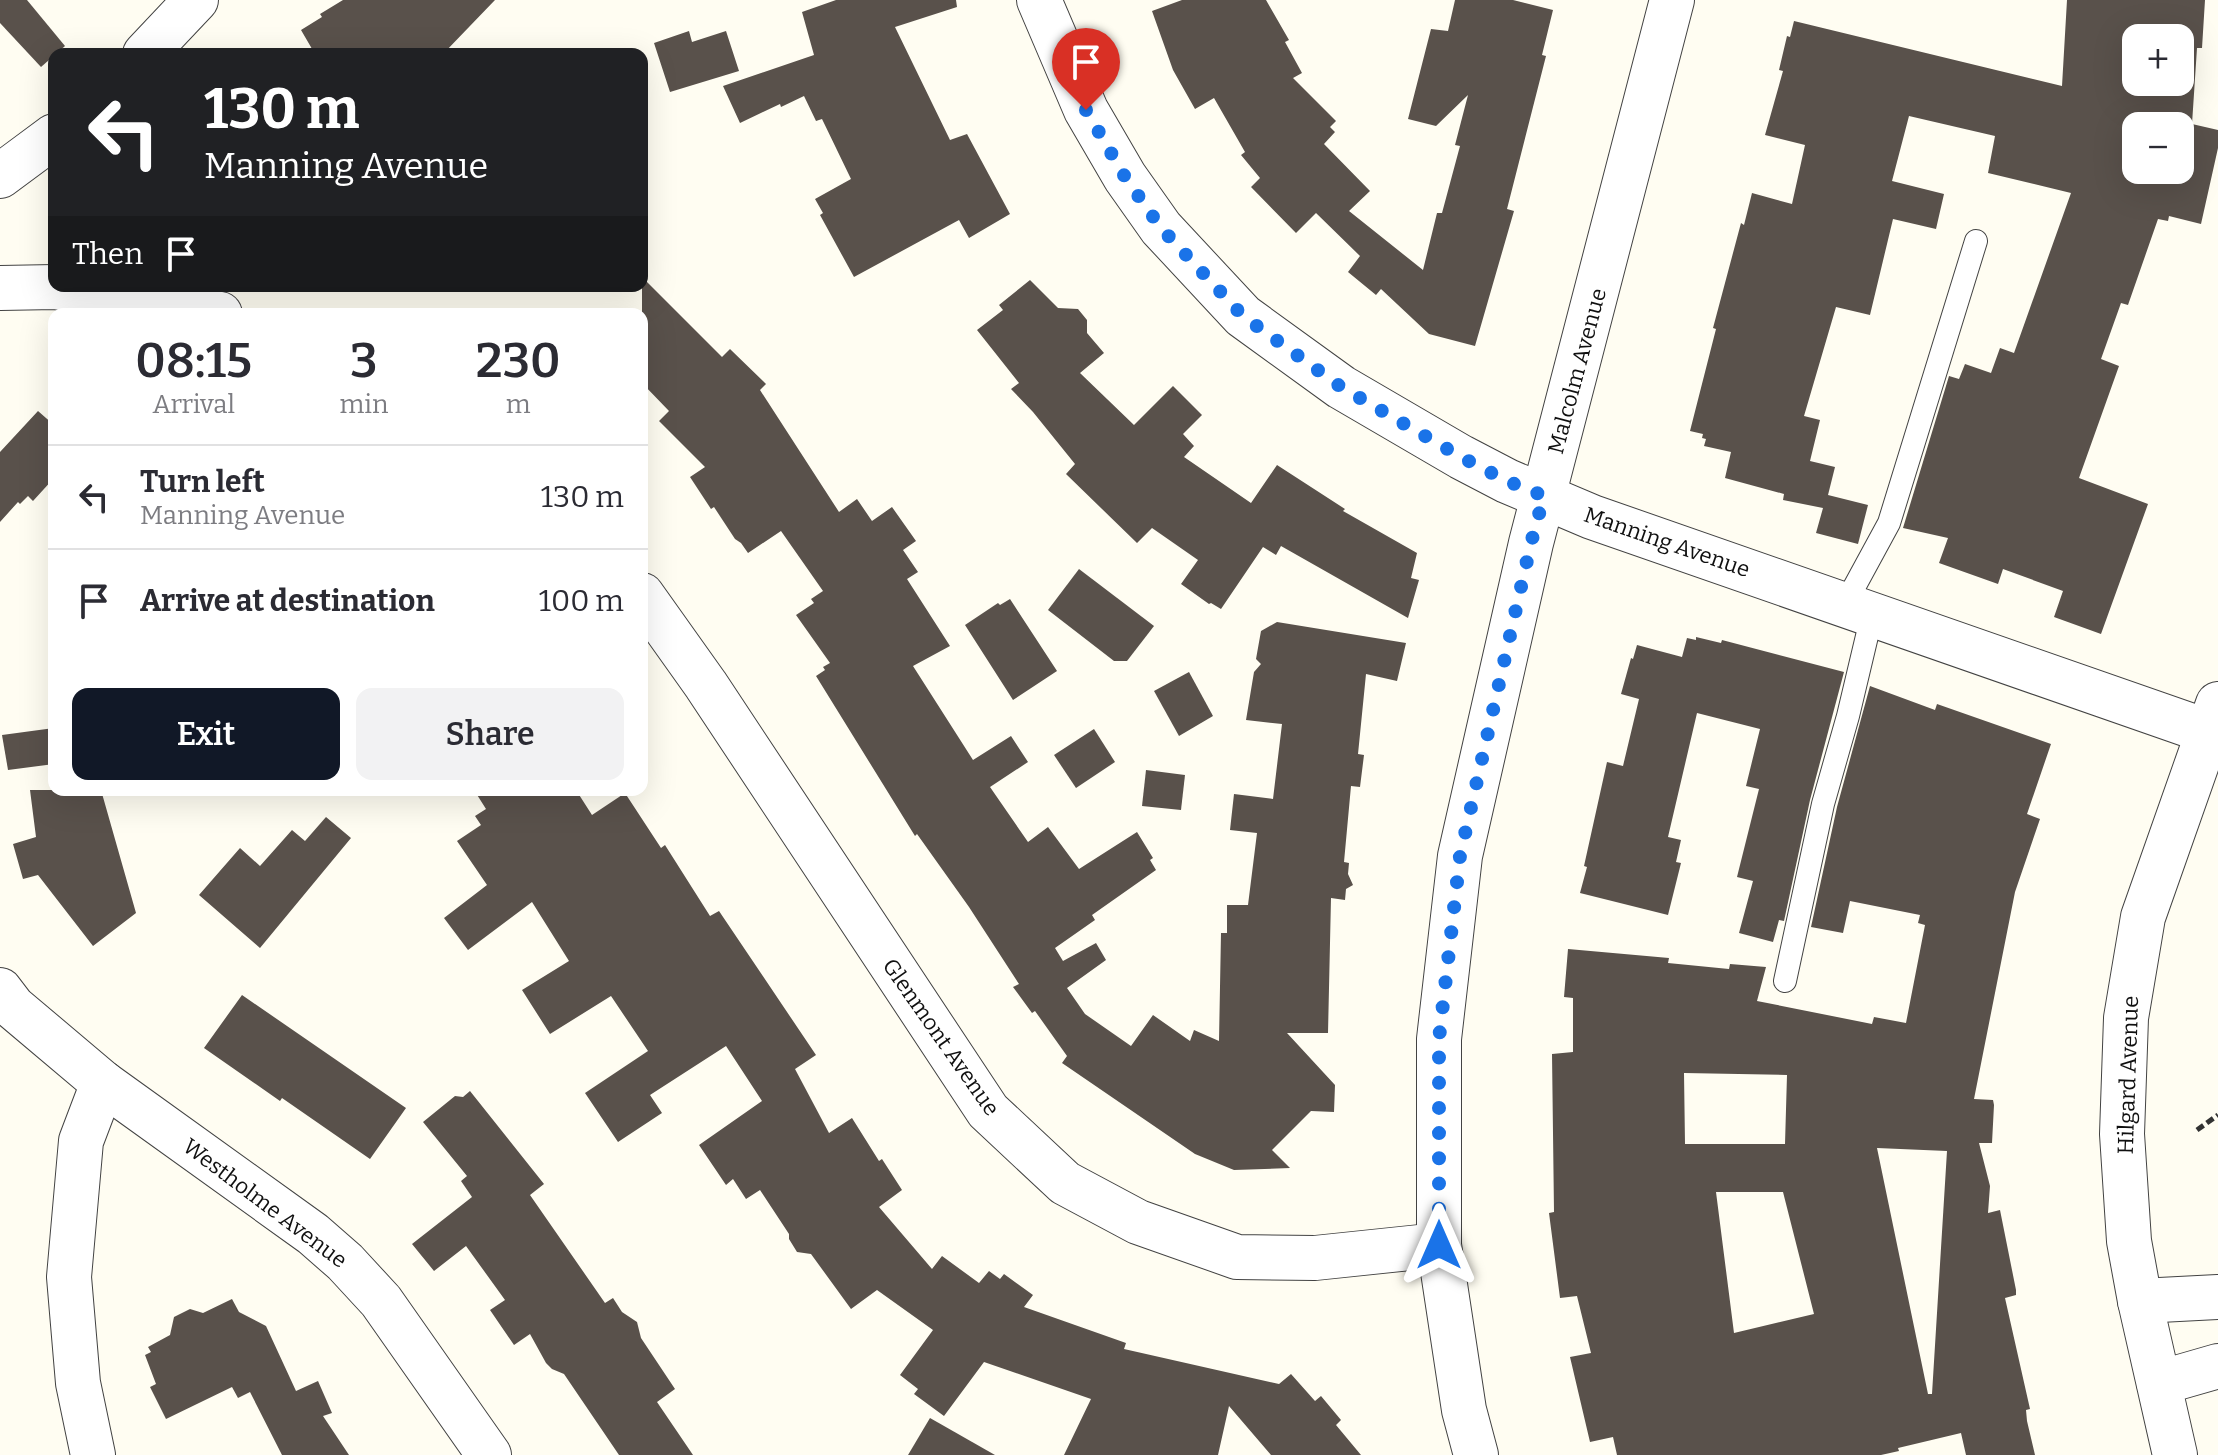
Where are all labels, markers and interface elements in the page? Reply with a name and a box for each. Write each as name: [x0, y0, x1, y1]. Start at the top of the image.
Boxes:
map controls: [2122, 24, 2194, 184]
button: +: [2122, 24, 2194, 96]
pin: [1052, 28, 1120, 110]
icon: arrive: [1064, 40, 1108, 84]
text: 130 m: [204, 76, 360, 143]
icon: left: [72, 80, 176, 184]
button: −: [2122, 112, 2194, 184]
text: Manning Avenue: [204, 144, 488, 188]
icon: arrive: [159, 232, 203, 276]
text: Then: [72, 236, 143, 272]
street label: Malcolm Avenue: [1542, 285, 1612, 457]
text: 08:15: [135, 332, 252, 390]
text: 3: [350, 332, 378, 390]
text: 230: [476, 332, 561, 390]
text: Arrival: [153, 389, 235, 420]
text: min: [339, 389, 388, 420]
text: m: [506, 389, 531, 420]
text: Turn left: [140, 464, 265, 500]
icon: left: [72, 475, 116, 519]
text: 130 m: [541, 479, 624, 515]
text: Manning Avenue: [140, 500, 345, 531]
street label: Manning Avenue: [1581, 501, 1753, 583]
icon: arrive: [72, 579, 116, 623]
text: Arrive at destination: [140, 583, 435, 619]
text: 100 m: [539, 583, 624, 619]
button: Exit: [72, 688, 340, 780]
button: Share: [356, 688, 624, 780]
street label: Glenmont Avenue: [877, 953, 1005, 1121]
street label: Hilgard Avenue: [2112, 995, 2144, 1155]
street label: Westholme Avenue: [178, 1132, 352, 1274]
position arrow: [1397, 1203, 1481, 1287]

